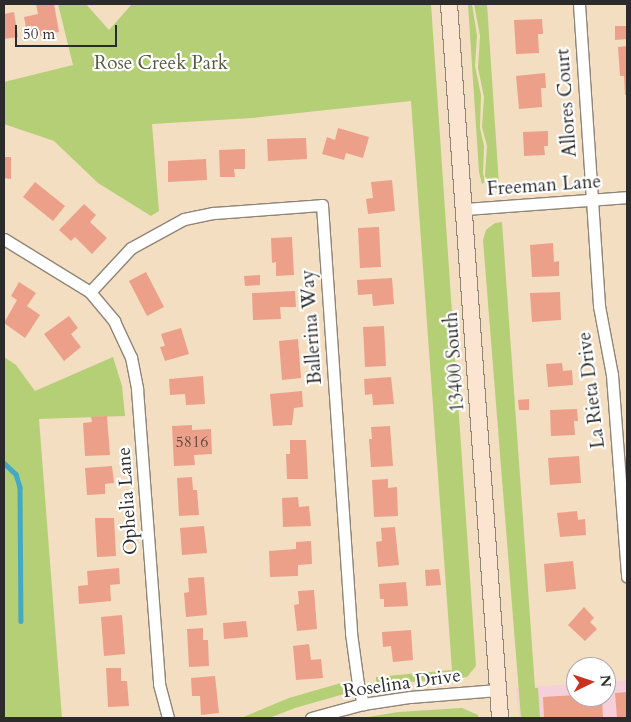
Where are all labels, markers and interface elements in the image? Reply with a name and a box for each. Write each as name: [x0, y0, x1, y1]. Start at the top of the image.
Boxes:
scale bar: [18, 15, 120, 47]
text: 50 m: [23, 24, 55, 44]
street label: Allores Court: [552, 48, 582, 158]
park label: Rose Creek Park: [94, 53, 228, 75]
street label: Freeman Lane: [486, 171, 602, 201]
street label: Ballerina Way: [297, 269, 327, 385]
street label: 13400 South: [440, 311, 470, 413]
street label: La Rieta Drive: [574, 330, 610, 450]
house number: 5816: [176, 432, 208, 452]
street label: Ophelia Lane: [113, 446, 143, 556]
north arrow: [566, 657, 616, 707]
street label: Roselina Drive: [342, 664, 462, 704]
text: N: [596, 674, 615, 688]

